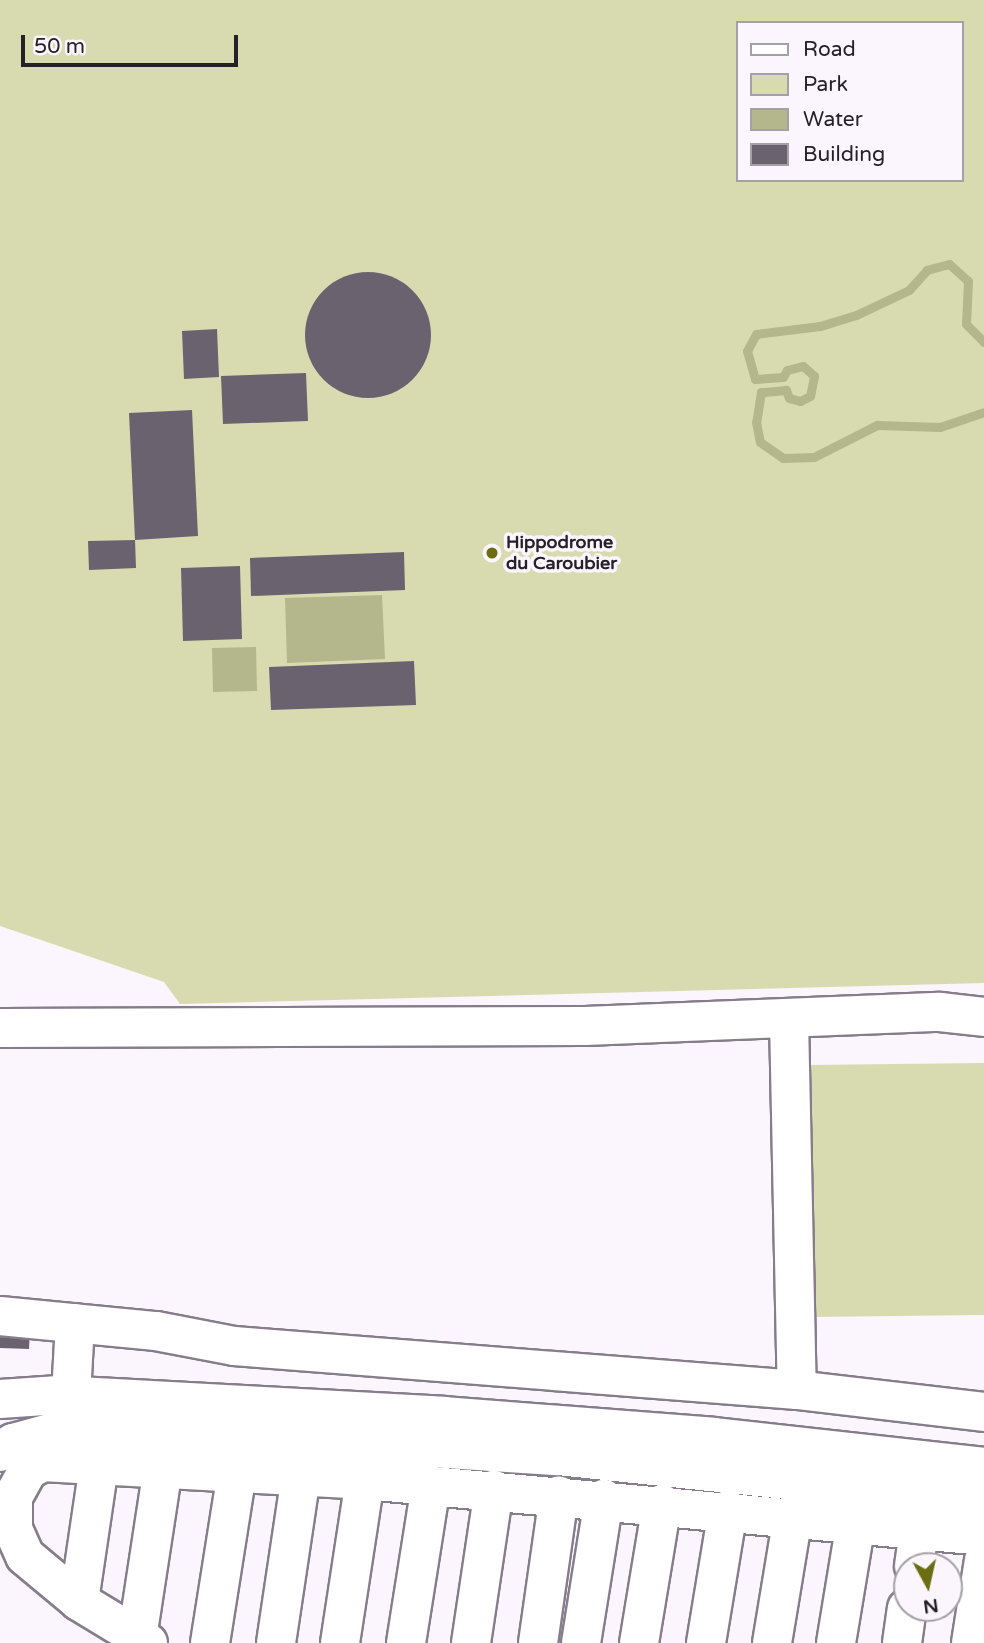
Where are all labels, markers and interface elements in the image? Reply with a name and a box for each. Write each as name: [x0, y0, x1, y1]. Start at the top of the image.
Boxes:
scale bar: [24, 21, 242, 65]
legend: [736, 21, 963, 182]
text: 50 m: [34, 34, 85, 59]
text: Road: [803, 37, 856, 62]
text: Park: [803, 72, 848, 97]
text: Water: [803, 107, 863, 132]
text: Building: [803, 142, 885, 167]
place label: Hippodrome du Caroubier: [506, 532, 617, 574]
marker: Hippodrome du Caroubier: [484, 545, 500, 561]
north arrow: [893, 1552, 963, 1622]
text: N: [922, 1594, 940, 1618]

